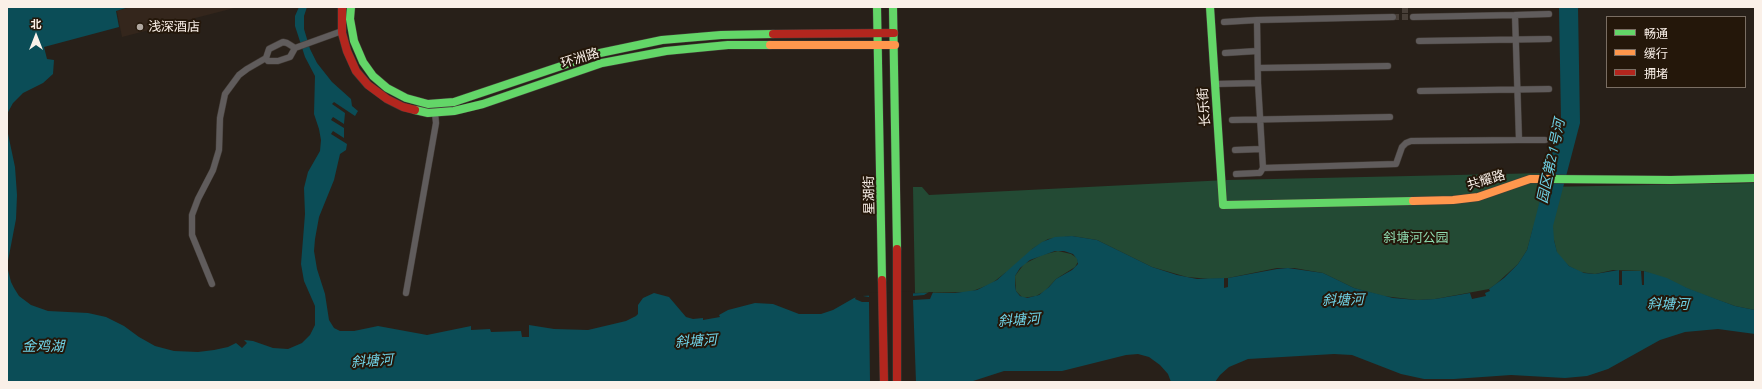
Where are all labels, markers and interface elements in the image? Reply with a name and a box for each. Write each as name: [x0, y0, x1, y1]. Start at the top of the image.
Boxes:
north arrow: [16, 16, 56, 56]
legend: [1606, 16, 1746, 88]
text: 北: [31, 18, 42, 30]
place label: 浅深酒店: [148, 19, 200, 35]
marker: 浅深酒店: [135, 22, 145, 32]
text: 畅通: [1644, 27, 1668, 40]
street label: 环洲路: [559, 45, 601, 71]
text: 缓行: [1644, 47, 1668, 60]
text: 拥堵: [1644, 67, 1668, 80]
street label: 长乐街: [1195, 87, 1213, 127]
water label: 园区第21号河: [1534, 117, 1568, 205]
street label: 共耀路: [1465, 167, 1507, 193]
street label: 星湖街: [861, 175, 877, 215]
park label: 斜塘河公园: [1384, 230, 1448, 246]
water label: 斜塘河: [1322, 291, 1364, 309]
water label: 斜塘河: [1647, 295, 1689, 313]
water label: 斜塘河: [997, 310, 1041, 330]
water label: 斜塘河: [674, 331, 718, 351]
water label: 金鸡湖: [22, 338, 64, 354]
water label: 斜塘河: [350, 351, 394, 371]

